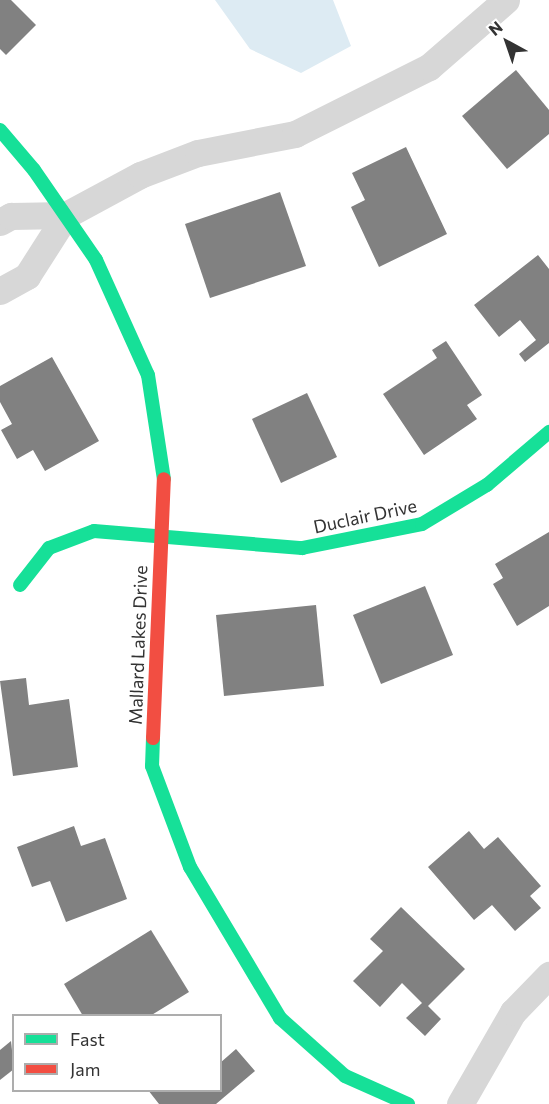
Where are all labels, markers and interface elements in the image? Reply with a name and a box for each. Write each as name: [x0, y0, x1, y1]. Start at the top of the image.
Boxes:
north arrow: [477, 12, 537, 72]
text: N: [484, 17, 506, 39]
street label: Duclair Drive: [311, 495, 419, 537]
street label: Mallard Lakes Drive: [124, 565, 152, 725]
legend: [12, 1014, 222, 1092]
text: Fast: [70, 1028, 105, 1050]
text: Jam: [70, 1058, 100, 1080]

